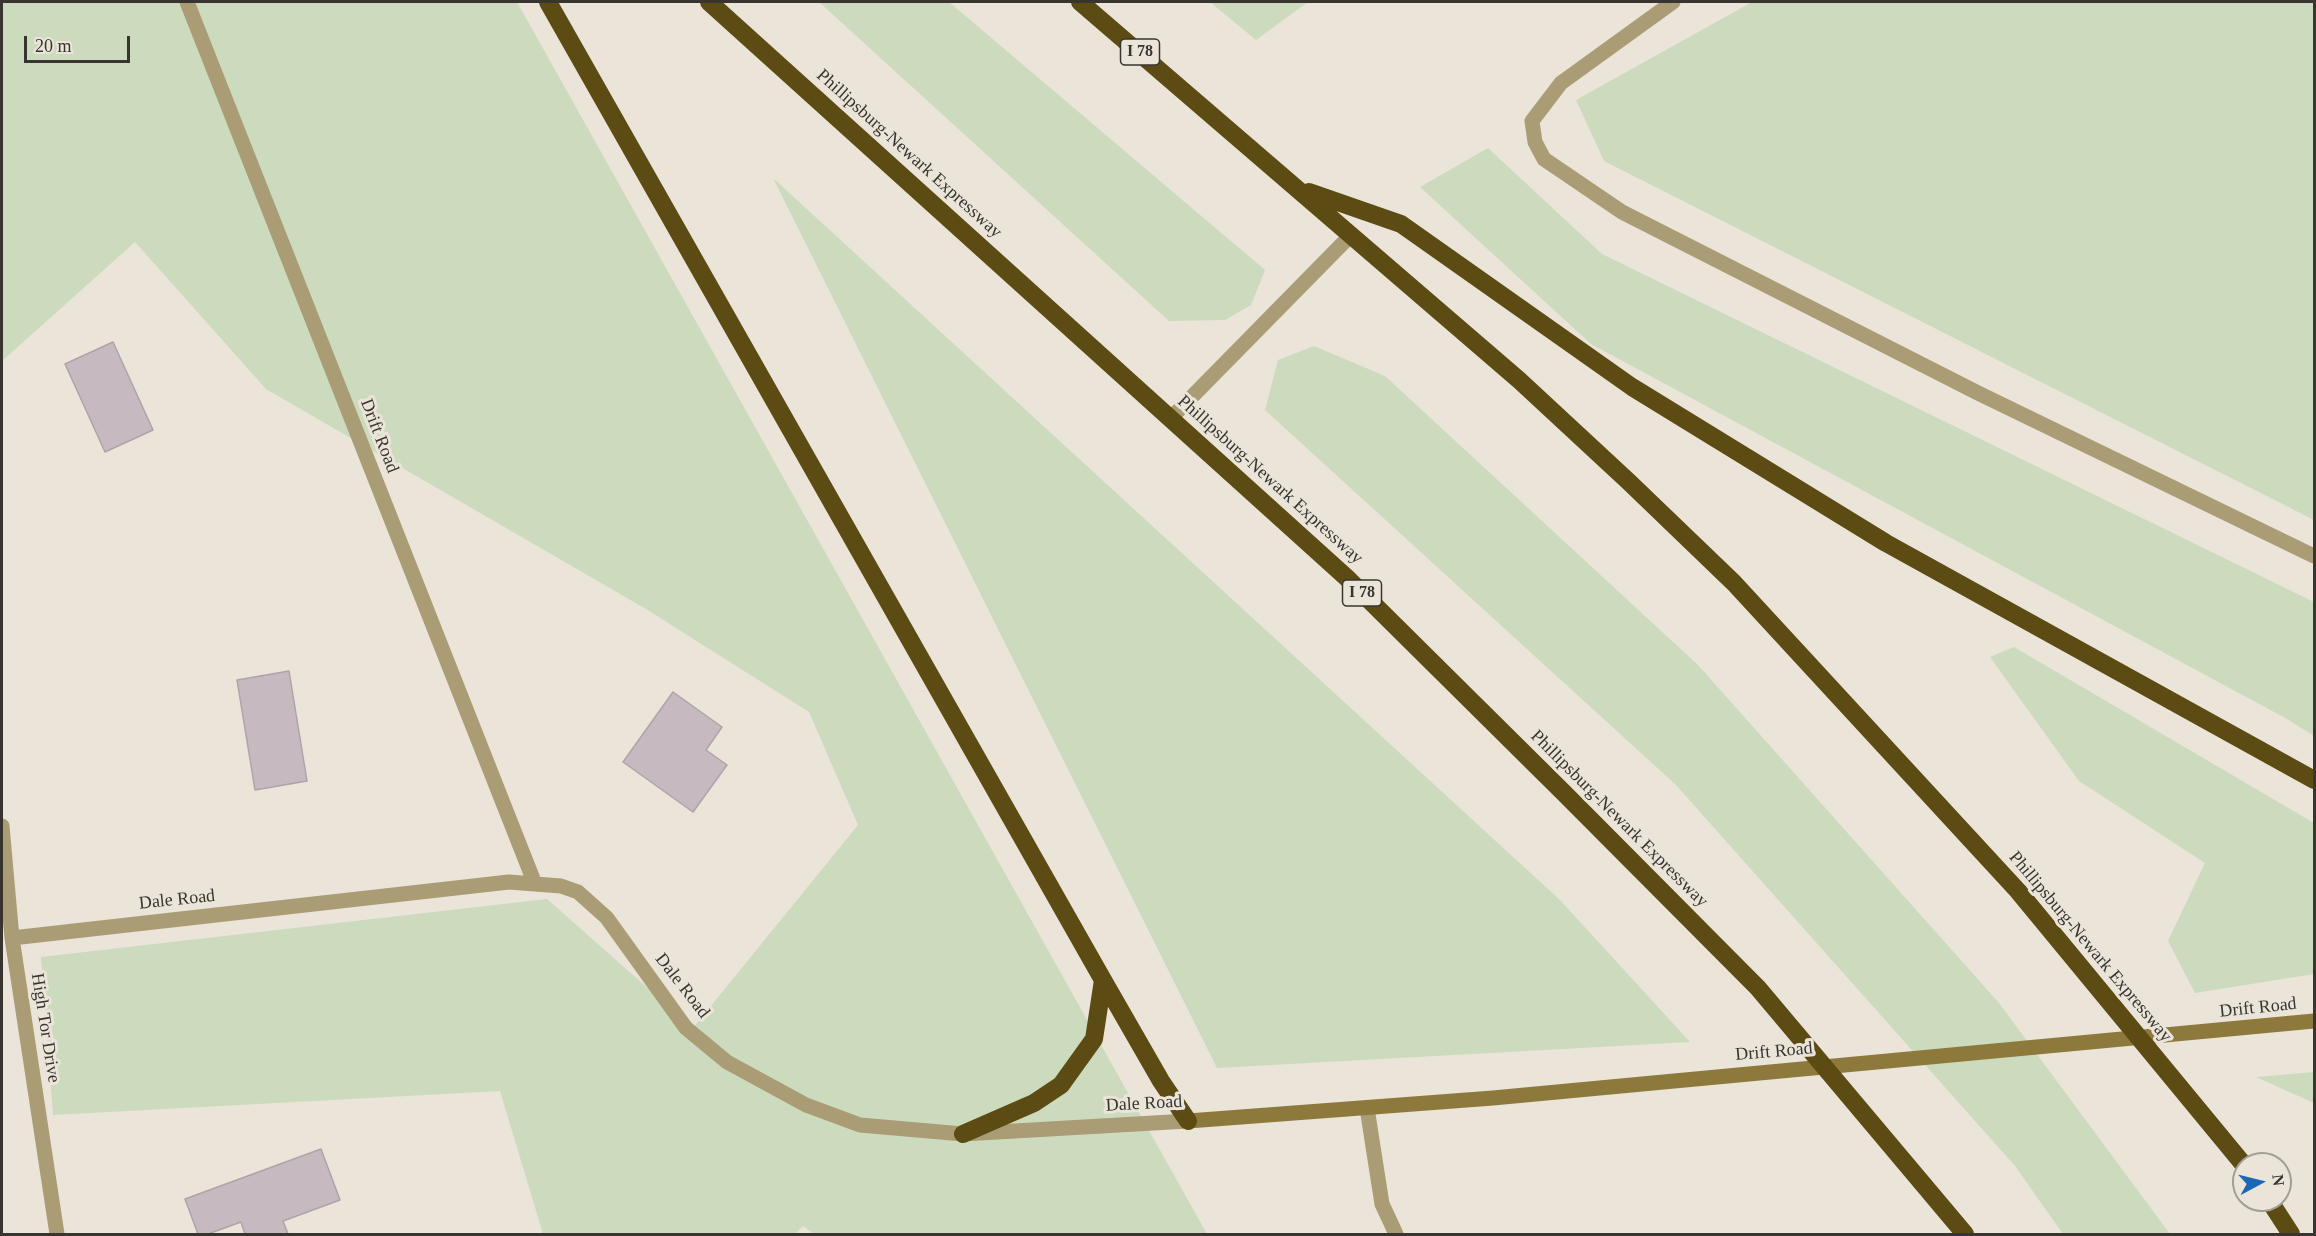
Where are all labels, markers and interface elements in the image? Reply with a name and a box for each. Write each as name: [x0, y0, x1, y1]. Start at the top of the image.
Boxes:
scale bar: [27, 24, 134, 62]
text: 20 m: [35, 36, 72, 56]
road number: I 78: [1120, 39, 1160, 65]
street label: Phillipsburg-Newark Expressway: [812, 65, 1006, 243]
street label: Phillipsburg-Newark Expressway: [1173, 391, 1367, 569]
street label: Drift Road: [355, 396, 403, 476]
road number: I 78: [1342, 580, 1382, 606]
street label: Phillipsburg-Newark Expressway: [1526, 726, 1712, 912]
street label: Phillipsburg-Newark Expressway: [2004, 847, 2176, 1047]
street label: Dale Road: [138, 885, 216, 915]
street label: Dale Road: [650, 949, 714, 1023]
street label: High Tor Drive: [26, 972, 64, 1084]
street label: Drift Road: [2218, 993, 2298, 1023]
street label: Drift Road: [1734, 1038, 1814, 1066]
street label: Dale Road: [1105, 1091, 1183, 1117]
north arrow: [2232, 1152, 2292, 1212]
text: N: [2269, 1173, 2288, 1187]

